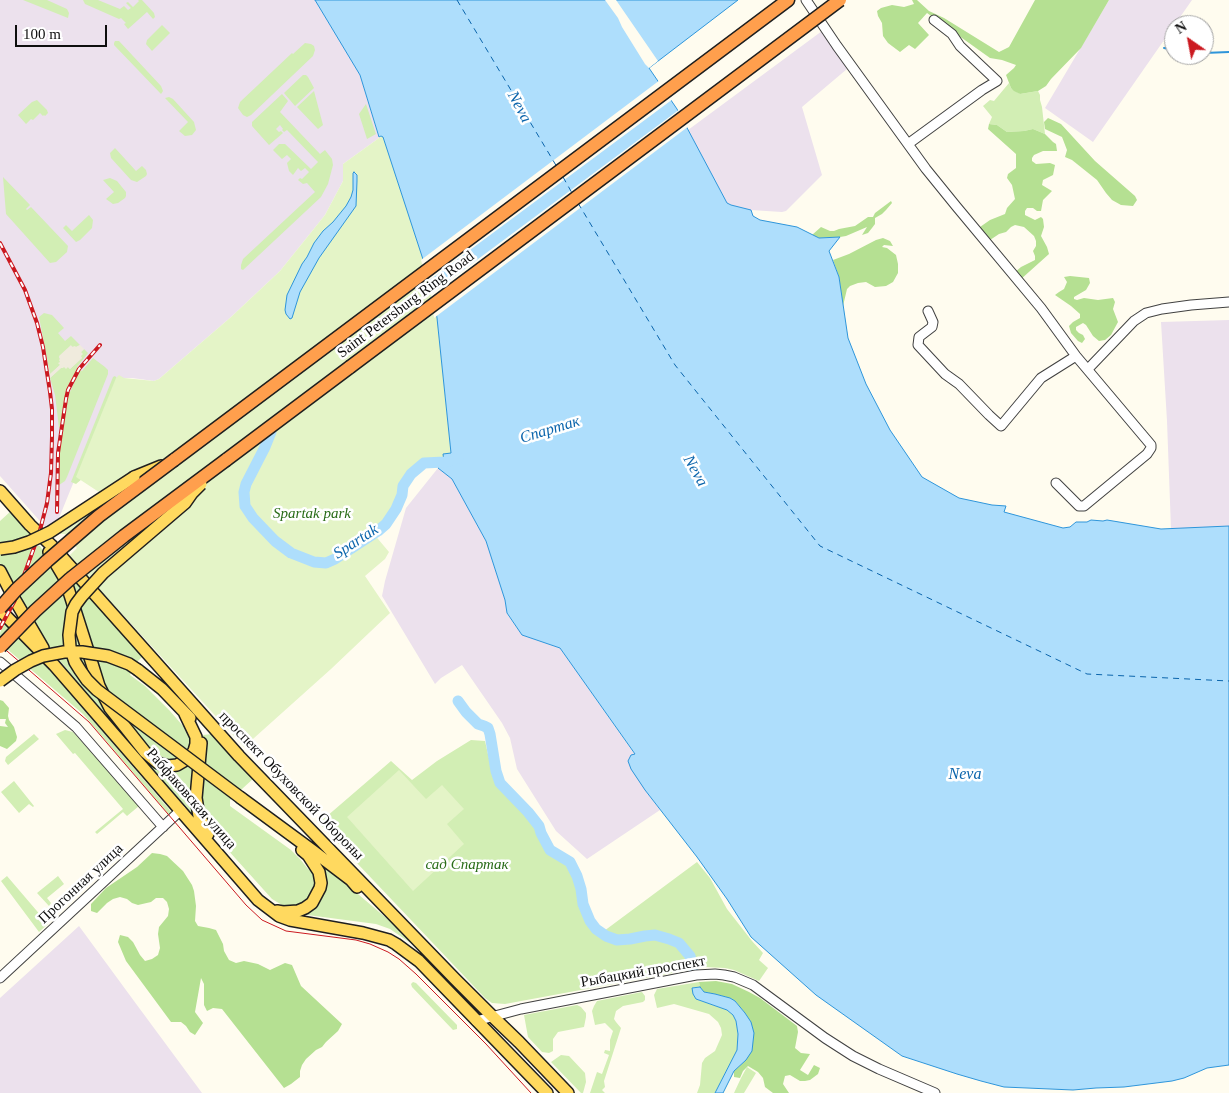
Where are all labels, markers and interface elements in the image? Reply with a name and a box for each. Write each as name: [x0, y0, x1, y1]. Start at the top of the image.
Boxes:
scale bar: [18, 15, 110, 47]
north arrow: [1164, 15, 1214, 65]
text: N: [1173, 19, 1189, 37]
text: 100 m: [23, 26, 61, 42]
water label: Neva: [503, 88, 535, 126]
street label: Saint Petersburg Ring Road: [334, 248, 478, 362]
water label: Спартак: [518, 412, 582, 448]
water label: Neva: [679, 452, 711, 490]
park label: Spartak park: [273, 505, 351, 523]
water label: Spartak: [330, 520, 382, 564]
street label: проспект Обуховской Обороны: [215, 708, 367, 864]
street label: Рабфаковская улица: [142, 745, 240, 853]
water label: Neva: [949, 765, 981, 785]
street label: Прогонная улица: [35, 840, 127, 928]
park label: сад Спартак: [426, 856, 508, 874]
street label: Рыбацкий проспект: [579, 952, 707, 992]

